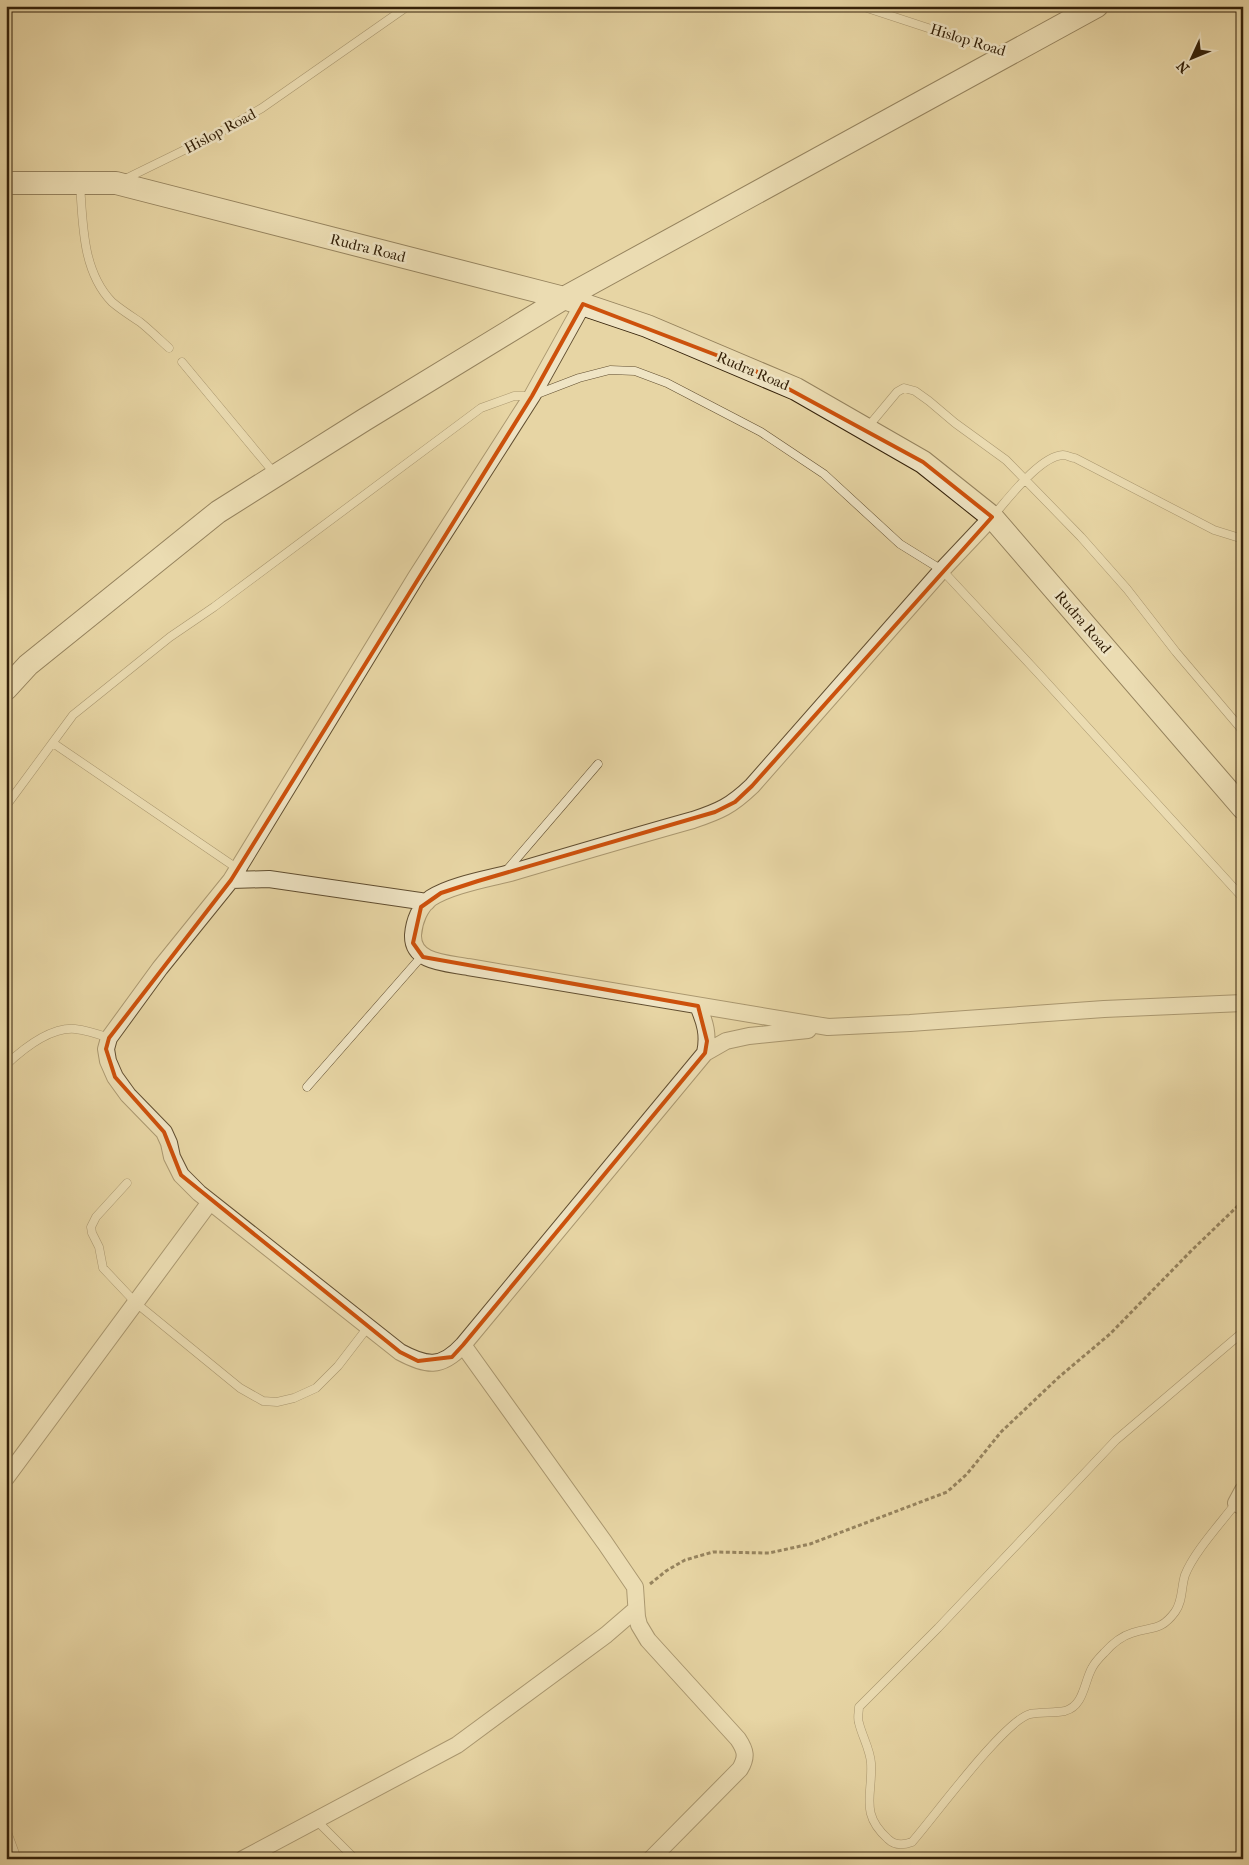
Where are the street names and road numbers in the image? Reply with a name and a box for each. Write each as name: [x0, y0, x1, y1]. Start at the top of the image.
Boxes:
street label: Hislop Road: [928, 20, 1009, 60]
street label: Hislop Road: [181, 104, 259, 157]
street label: Rudra Road: [328, 230, 408, 266]
street label: Rudra Road: [714, 348, 793, 395]
street label: Rudra Road: [1051, 587, 1116, 658]

